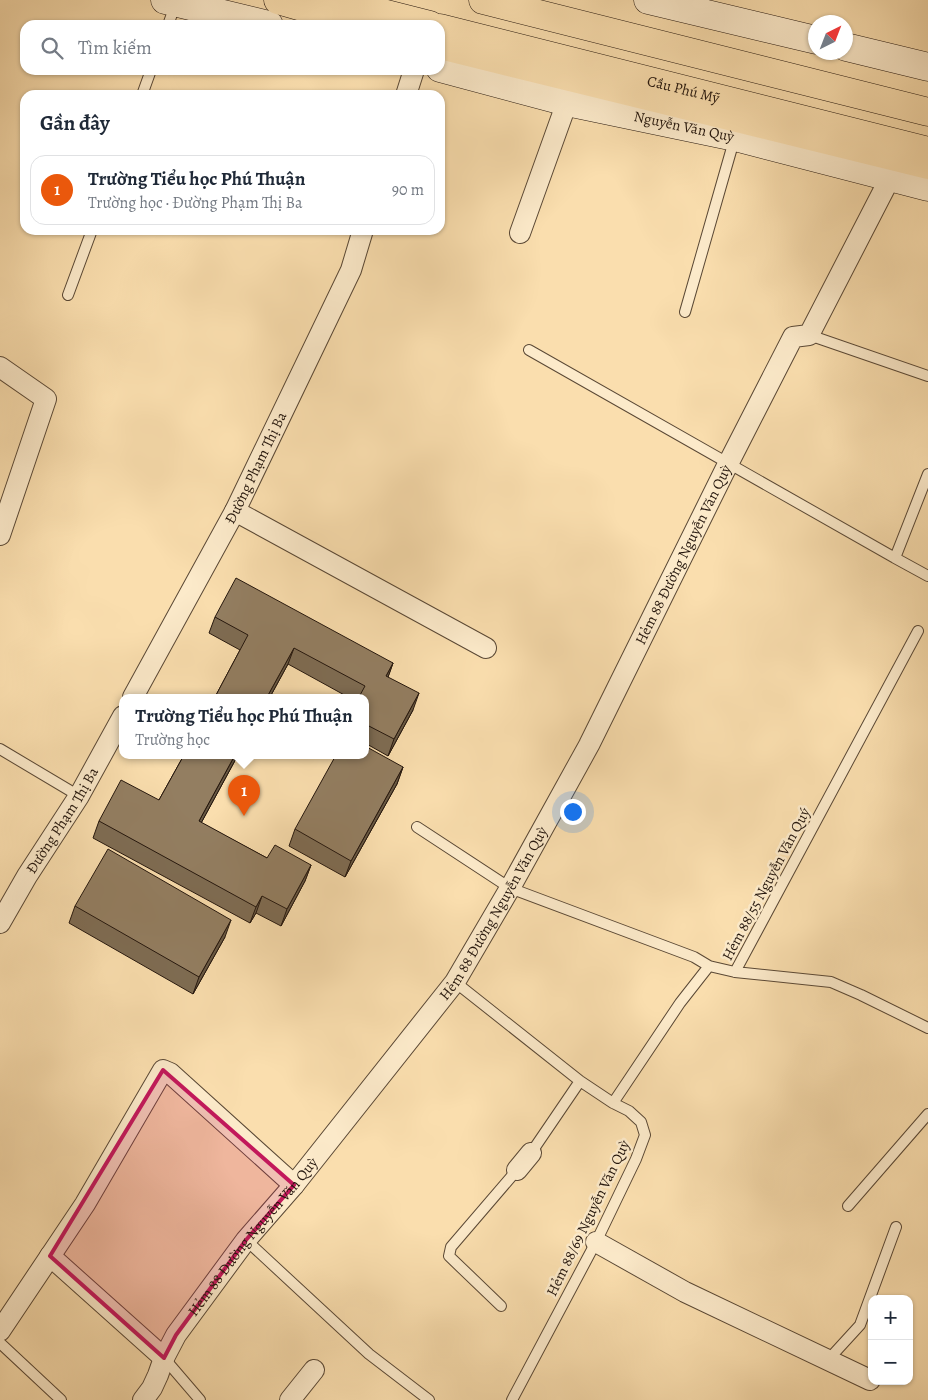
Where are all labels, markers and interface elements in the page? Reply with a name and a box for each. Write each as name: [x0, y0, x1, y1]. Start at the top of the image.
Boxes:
north arrow: [808, 15, 853, 60]
search box: [20, 20, 445, 75]
icon: search: [38, 34, 66, 62]
text: Tìm kiếm: [78, 35, 152, 61]
street label: Cầu Phú Mỹ: [645, 71, 722, 108]
street label: Nguyễn Văn Quỳ: [632, 106, 736, 147]
text: Gần đây: [40, 109, 110, 137]
text: Trường Tiểu học Phú Thuận: [88, 166, 305, 192]
text: 1: [54, 179, 60, 201]
text: 90 m: [392, 179, 424, 201]
text: Trường học · Đường Phạm Thị Ba: [88, 192, 303, 214]
street label: Đường Phạm Thị Ba: [220, 408, 291, 527]
street label: Hẻm 88 Đường Nguyễn Văn Quỳ: [630, 461, 736, 648]
popup: [119, 694, 369, 759]
text: Trường Tiểu học Phú Thuận: [135, 703, 353, 729]
text: Trường học: [135, 729, 210, 751]
street label: Đường Phạm Thị Ba: [21, 764, 103, 878]
pin: 1: [228, 775, 260, 816]
your location: [560, 799, 586, 825]
street label: Hẻm 88/55 Nguyễn Văn Quý: [717, 804, 815, 964]
street label: Hẻm 88 Đường Nguyễn Văn Quỳ: [434, 823, 552, 1004]
street label: Hẻm 88/69 Nguyễn Văn Quỳ: [541, 1136, 635, 1299]
street label: Hẻm 88 Đường Nguyễn Văn Quỳ: [183, 1153, 322, 1320]
map controls: [868, 1295, 913, 1385]
button: +: [868, 1295, 913, 1340]
button: −: [868, 1340, 913, 1385]

